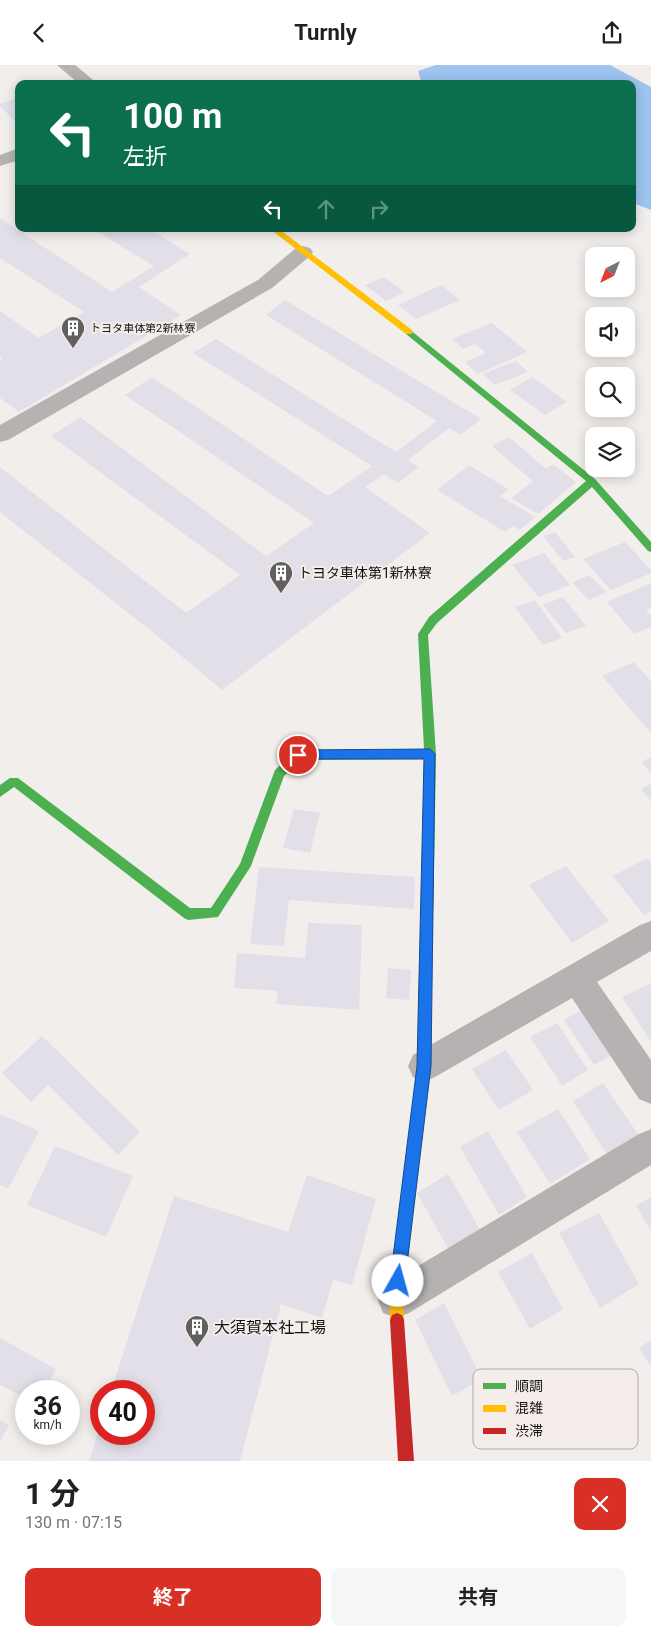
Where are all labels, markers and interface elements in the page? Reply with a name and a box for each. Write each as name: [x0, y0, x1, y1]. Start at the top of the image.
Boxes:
icon: back: [25, 19, 53, 47]
icon: share: [598, 19, 626, 47]
text: Turnly: [294, 20, 357, 45]
text: 100 m: [123, 96, 222, 137]
icon: left: [40, 100, 105, 165]
text: 左折: [123, 144, 167, 169]
icon: left: [259, 195, 287, 223]
icon: ahead: [312, 195, 340, 223]
icon: right: [365, 195, 393, 223]
north arrow: [585, 247, 635, 297]
map controls: [585, 247, 635, 477]
button: sound: [585, 307, 635, 357]
building icon: トヨタ車体第2新林寮: [60, 315, 86, 349]
place label: トヨタ車体第2新林寮: [90, 322, 195, 335]
button: search: [585, 367, 635, 417]
button: layers: [585, 427, 635, 477]
building icon: トヨタ車体第1新林寮: [268, 560, 294, 594]
place label: トヨタ車体第1新林寮: [298, 565, 432, 581]
pin: [277, 734, 319, 776]
icon: arrive: [284, 741, 312, 769]
position arrow: [371, 1254, 423, 1306]
building icon: 大須賀本社工場: [184, 1314, 210, 1348]
place label: 大須賀本社工場: [214, 1318, 326, 1337]
legend: [473, 1369, 638, 1449]
text: 順調: [515, 1378, 543, 1394]
speed limit sign: 40: [90, 1380, 155, 1445]
text: 36: [33, 1392, 62, 1421]
text: 混雑: [515, 1400, 543, 1416]
text: km/h: [33, 1418, 62, 1432]
text: 渋滞: [515, 1423, 543, 1439]
text: 1 分: [25, 1476, 80, 1511]
button: close: [574, 1478, 626, 1530]
text: 130 m · 07:15: [25, 1513, 122, 1532]
button: 終了: [25, 1568, 321, 1626]
button: 共有: [331, 1568, 626, 1626]

